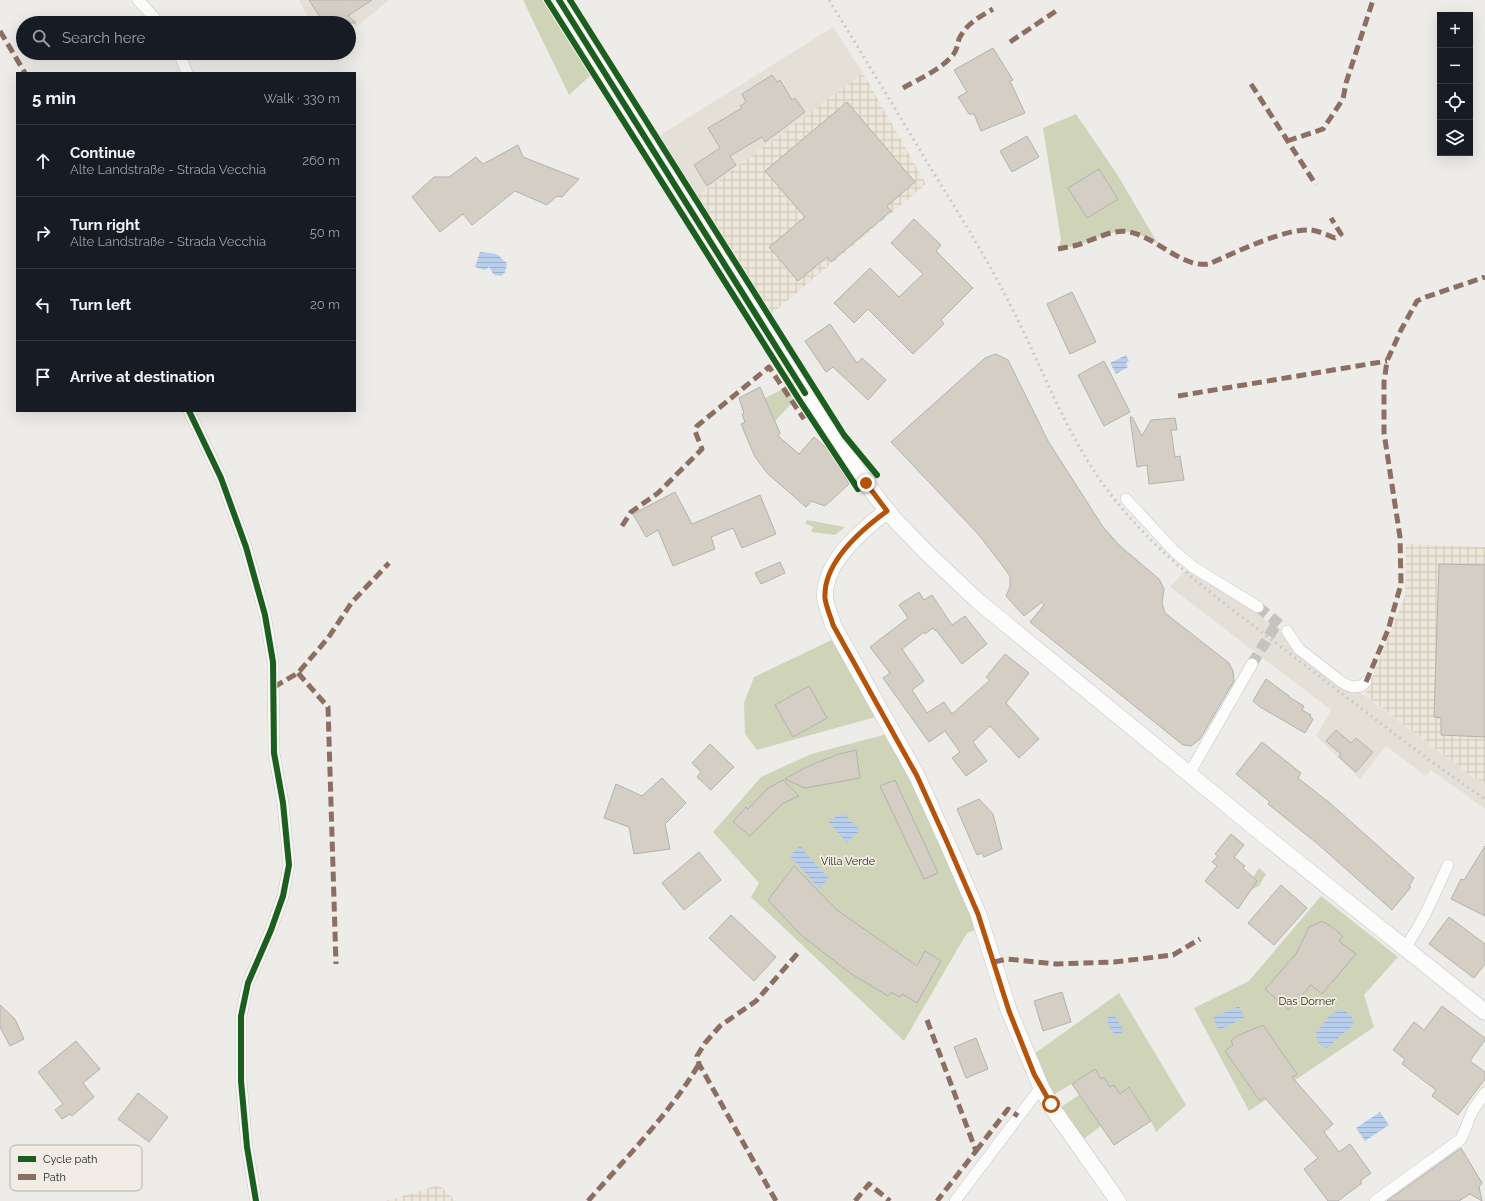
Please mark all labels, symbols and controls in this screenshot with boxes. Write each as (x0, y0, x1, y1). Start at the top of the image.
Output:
map controls (1437, 12, 1473, 156)
button: + (1437, 12, 1473, 48)
search box (16, 16, 356, 60)
icon: search (30, 27, 52, 49)
text: Search here (62, 29, 145, 47)
button: − (1437, 48, 1473, 84)
button: locate (1437, 84, 1473, 120)
text: 5 min (32, 88, 76, 108)
text: Walk · 330 m (263, 91, 340, 106)
button: layers (1437, 120, 1473, 156)
text: Continue (70, 144, 135, 162)
icon: ahead (32, 150, 54, 172)
text: 260 m (302, 153, 340, 168)
text: Alte Landstraße - Strada Vecchia (70, 162, 266, 177)
text: Turn right (70, 216, 140, 234)
icon: right (32, 222, 54, 244)
text: 50 m (310, 225, 340, 240)
text: Alte Landstraße - Strada Vecchia (70, 234, 266, 249)
icon: left (32, 294, 54, 316)
text: Turn left (70, 296, 131, 314)
text: 20 m (310, 297, 340, 312)
icon: arrive (32, 366, 54, 388)
text: Arrive at destination (70, 368, 215, 386)
route end (857, 474, 875, 492)
park label: Villa Verde (821, 855, 876, 868)
park label: Das Dorner (1279, 995, 1336, 1008)
route start (1042, 1095, 1060, 1113)
legend (10, 1145, 142, 1191)
text: Cycle path (43, 1153, 97, 1166)
text: Path (43, 1171, 66, 1184)

